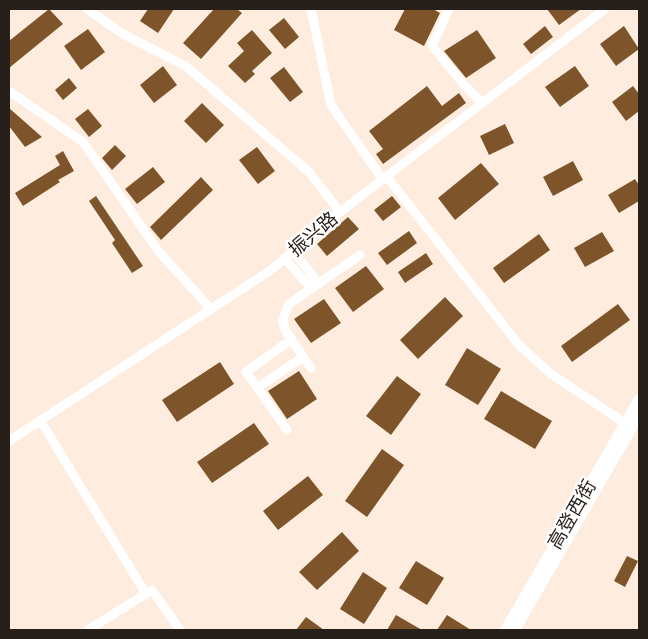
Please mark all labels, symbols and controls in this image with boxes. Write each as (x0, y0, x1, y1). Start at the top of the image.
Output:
street label: 振兴路 (285, 208, 343, 262)
street label: 高登西街 (544, 476, 602, 554)

